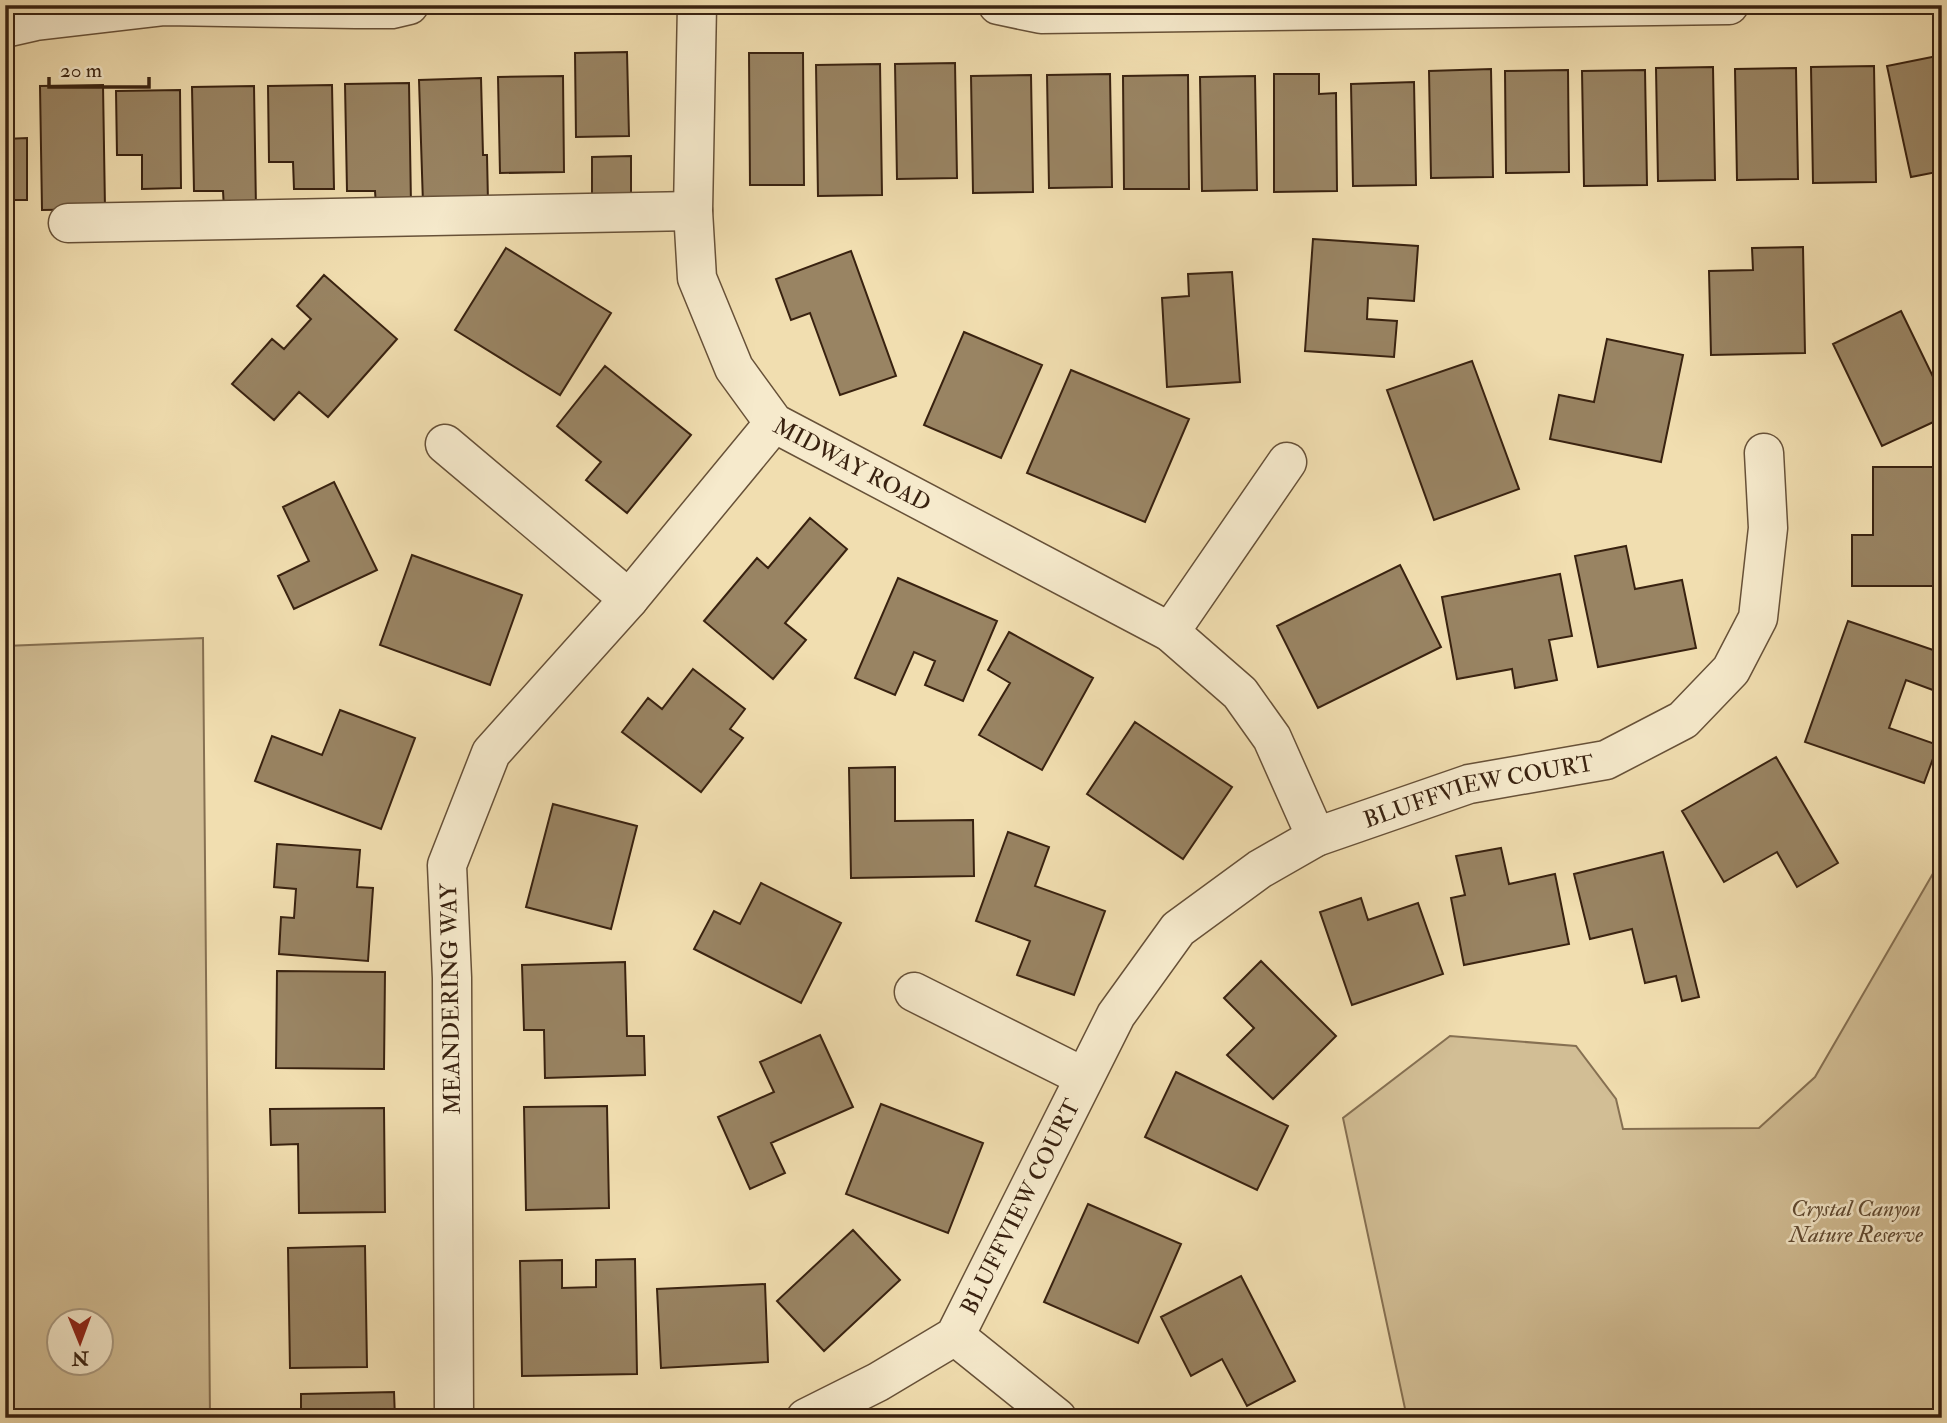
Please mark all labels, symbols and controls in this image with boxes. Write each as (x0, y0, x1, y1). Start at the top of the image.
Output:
scale bar (49, 46, 149, 90)
text: 20 m (60, 57, 102, 84)
street label: MIDWAY ROAD (768, 411, 936, 518)
street label: BLUFFVIEW COURT (1359, 748, 1596, 835)
street label: MEANDERING WAY (434, 882, 467, 1115)
street label: BLUFFVIEW COURT (954, 1094, 1087, 1319)
park label: Crystal Canyon Nature Reserve (1788, 1194, 1923, 1249)
north arrow (46, 1308, 116, 1378)
text: N (71, 1346, 90, 1370)

